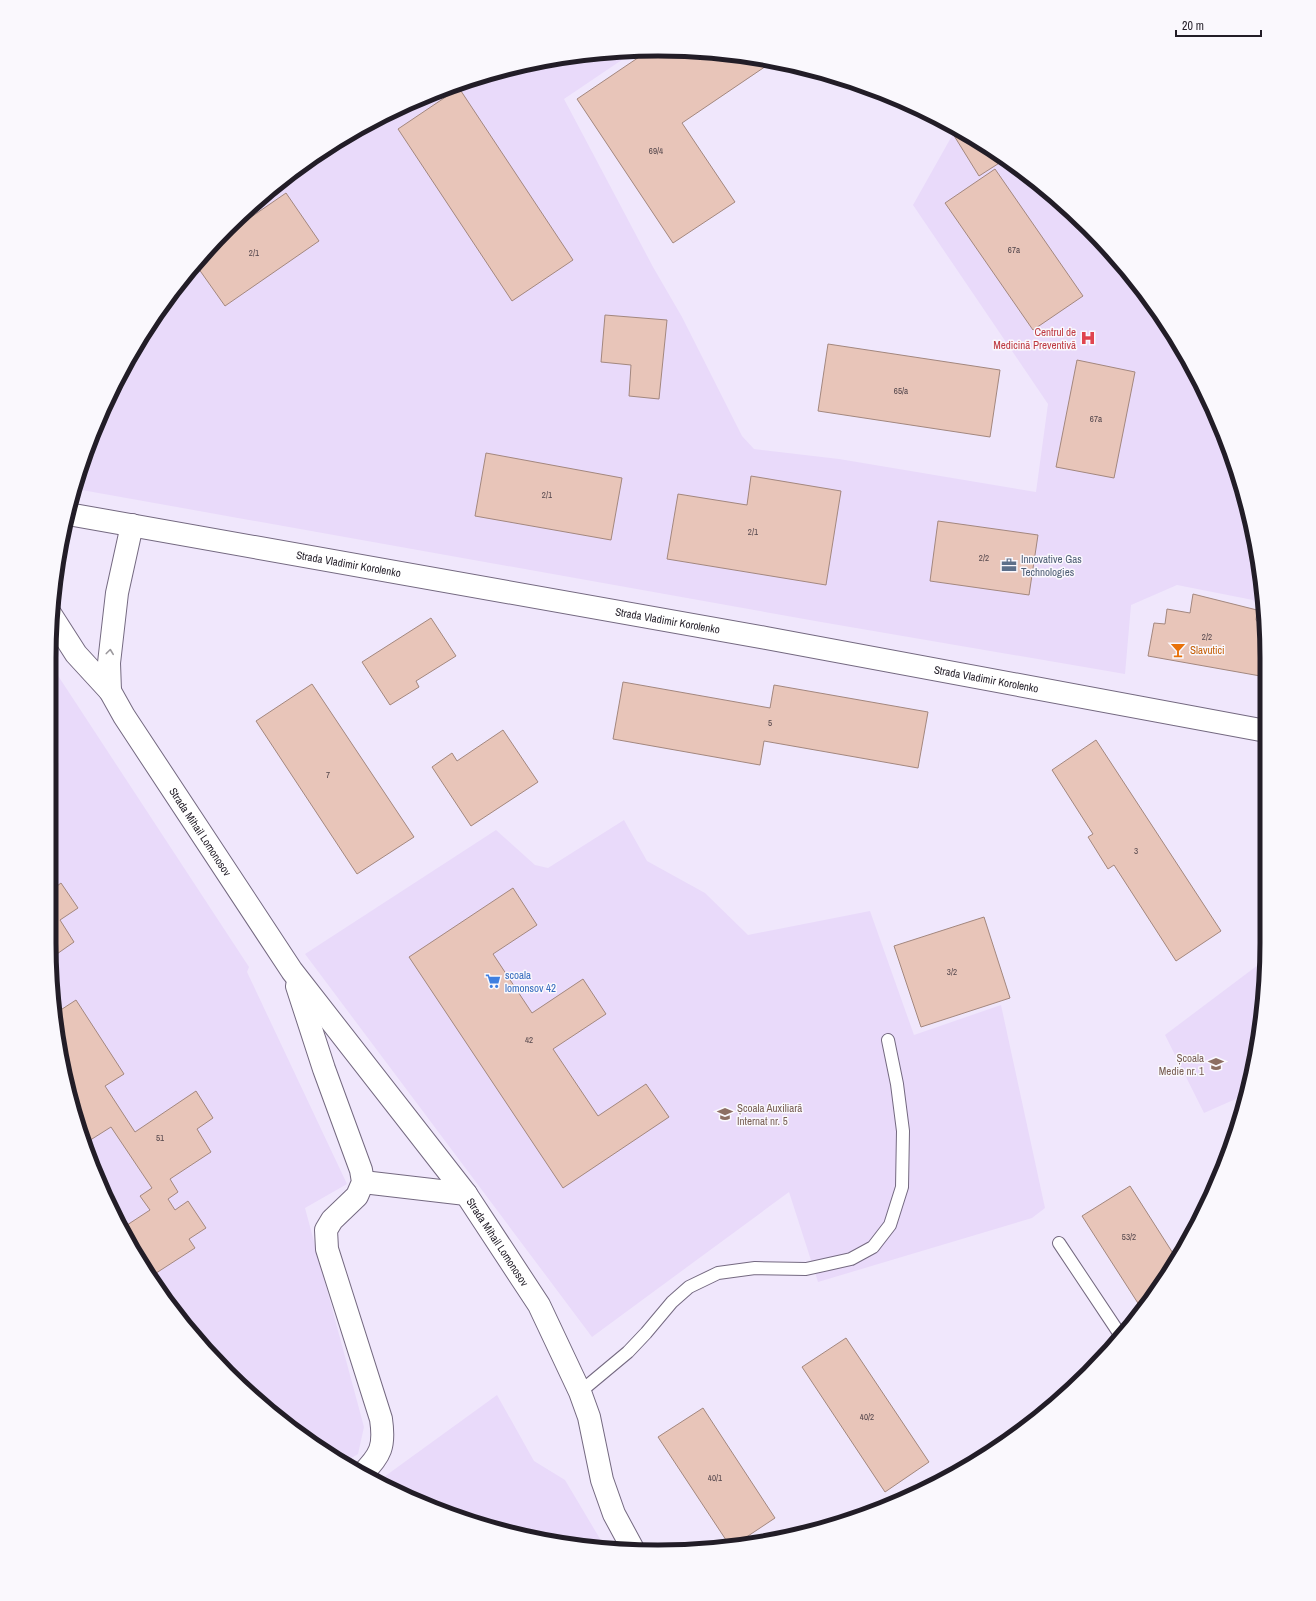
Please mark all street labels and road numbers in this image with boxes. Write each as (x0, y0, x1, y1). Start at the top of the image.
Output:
street label: Strada Vladimir Korolenko (295, 548, 402, 580)
street label: Strada Vladimir Korolenko (614, 604, 721, 637)
street label: Strada Vladimir Korolenko (933, 662, 1040, 696)
street label: Strada Mihail Lomonosov (166, 785, 235, 879)
street label: Strada Mihail Lomonosov (463, 1195, 532, 1289)

